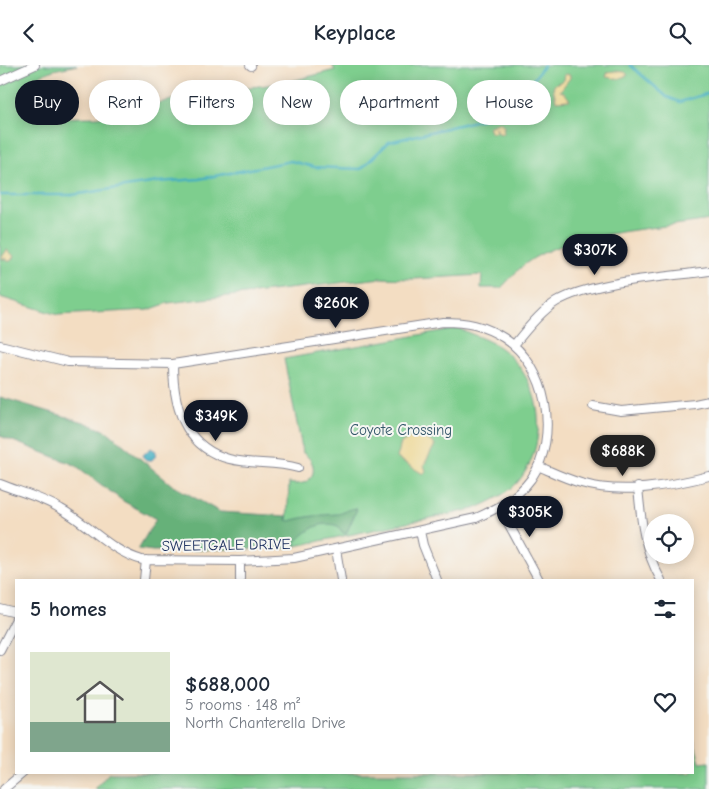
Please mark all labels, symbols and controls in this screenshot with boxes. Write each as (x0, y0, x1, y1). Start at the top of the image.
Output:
icon: back (15, 19, 43, 47)
icon: search (666, 19, 694, 47)
text: Keyplace (313, 20, 396, 46)
chip: Buy (15, 80, 79, 125)
chip: Rent (89, 80, 160, 125)
chip: Filters (170, 80, 253, 125)
chip: New (263, 80, 330, 125)
chip: Apartment (340, 80, 457, 125)
chip: House (467, 80, 551, 125)
pin: $307K (560, 233, 630, 276)
text: $307K (574, 241, 616, 259)
pin: $260K (301, 287, 371, 329)
text: $260K (314, 294, 358, 312)
pin: $349K (181, 399, 251, 442)
text: $349K (195, 407, 237, 425)
park label: Coyote Crossing (350, 421, 452, 439)
pin: $688K (588, 435, 658, 477)
text: $688K (601, 442, 645, 460)
pin: $305K (495, 495, 565, 538)
text: $305K (508, 503, 552, 521)
map controls (644, 514, 694, 564)
button: locate (644, 514, 694, 564)
street label: SWEETGALE DRIVE (161, 535, 291, 555)
icon: filters (651, 595, 679, 623)
text: 5 homes (30, 597, 107, 621)
icon: home (70, 672, 130, 732)
text: $688,000 (185, 672, 270, 696)
icon: heart (651, 688, 679, 716)
text: 5 rooms · 148 m² (185, 696, 300, 714)
text: North Chanterella Drive (185, 714, 346, 732)

